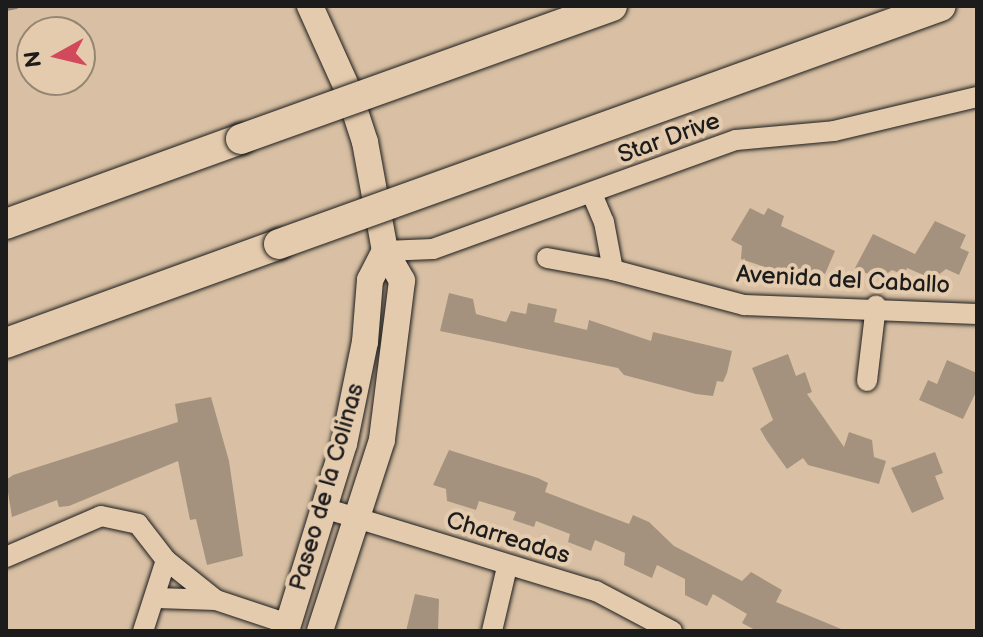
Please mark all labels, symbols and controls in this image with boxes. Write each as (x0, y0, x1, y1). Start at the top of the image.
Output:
north arrow (16, 16, 96, 96)
text: N (19, 49, 48, 69)
street label: Star Drive (614, 106, 724, 170)
street label: Avenida del Caballo (735, 260, 951, 300)
street label: Paseo de la Colinas (284, 380, 370, 594)
street label: Charreadas (443, 506, 573, 570)

